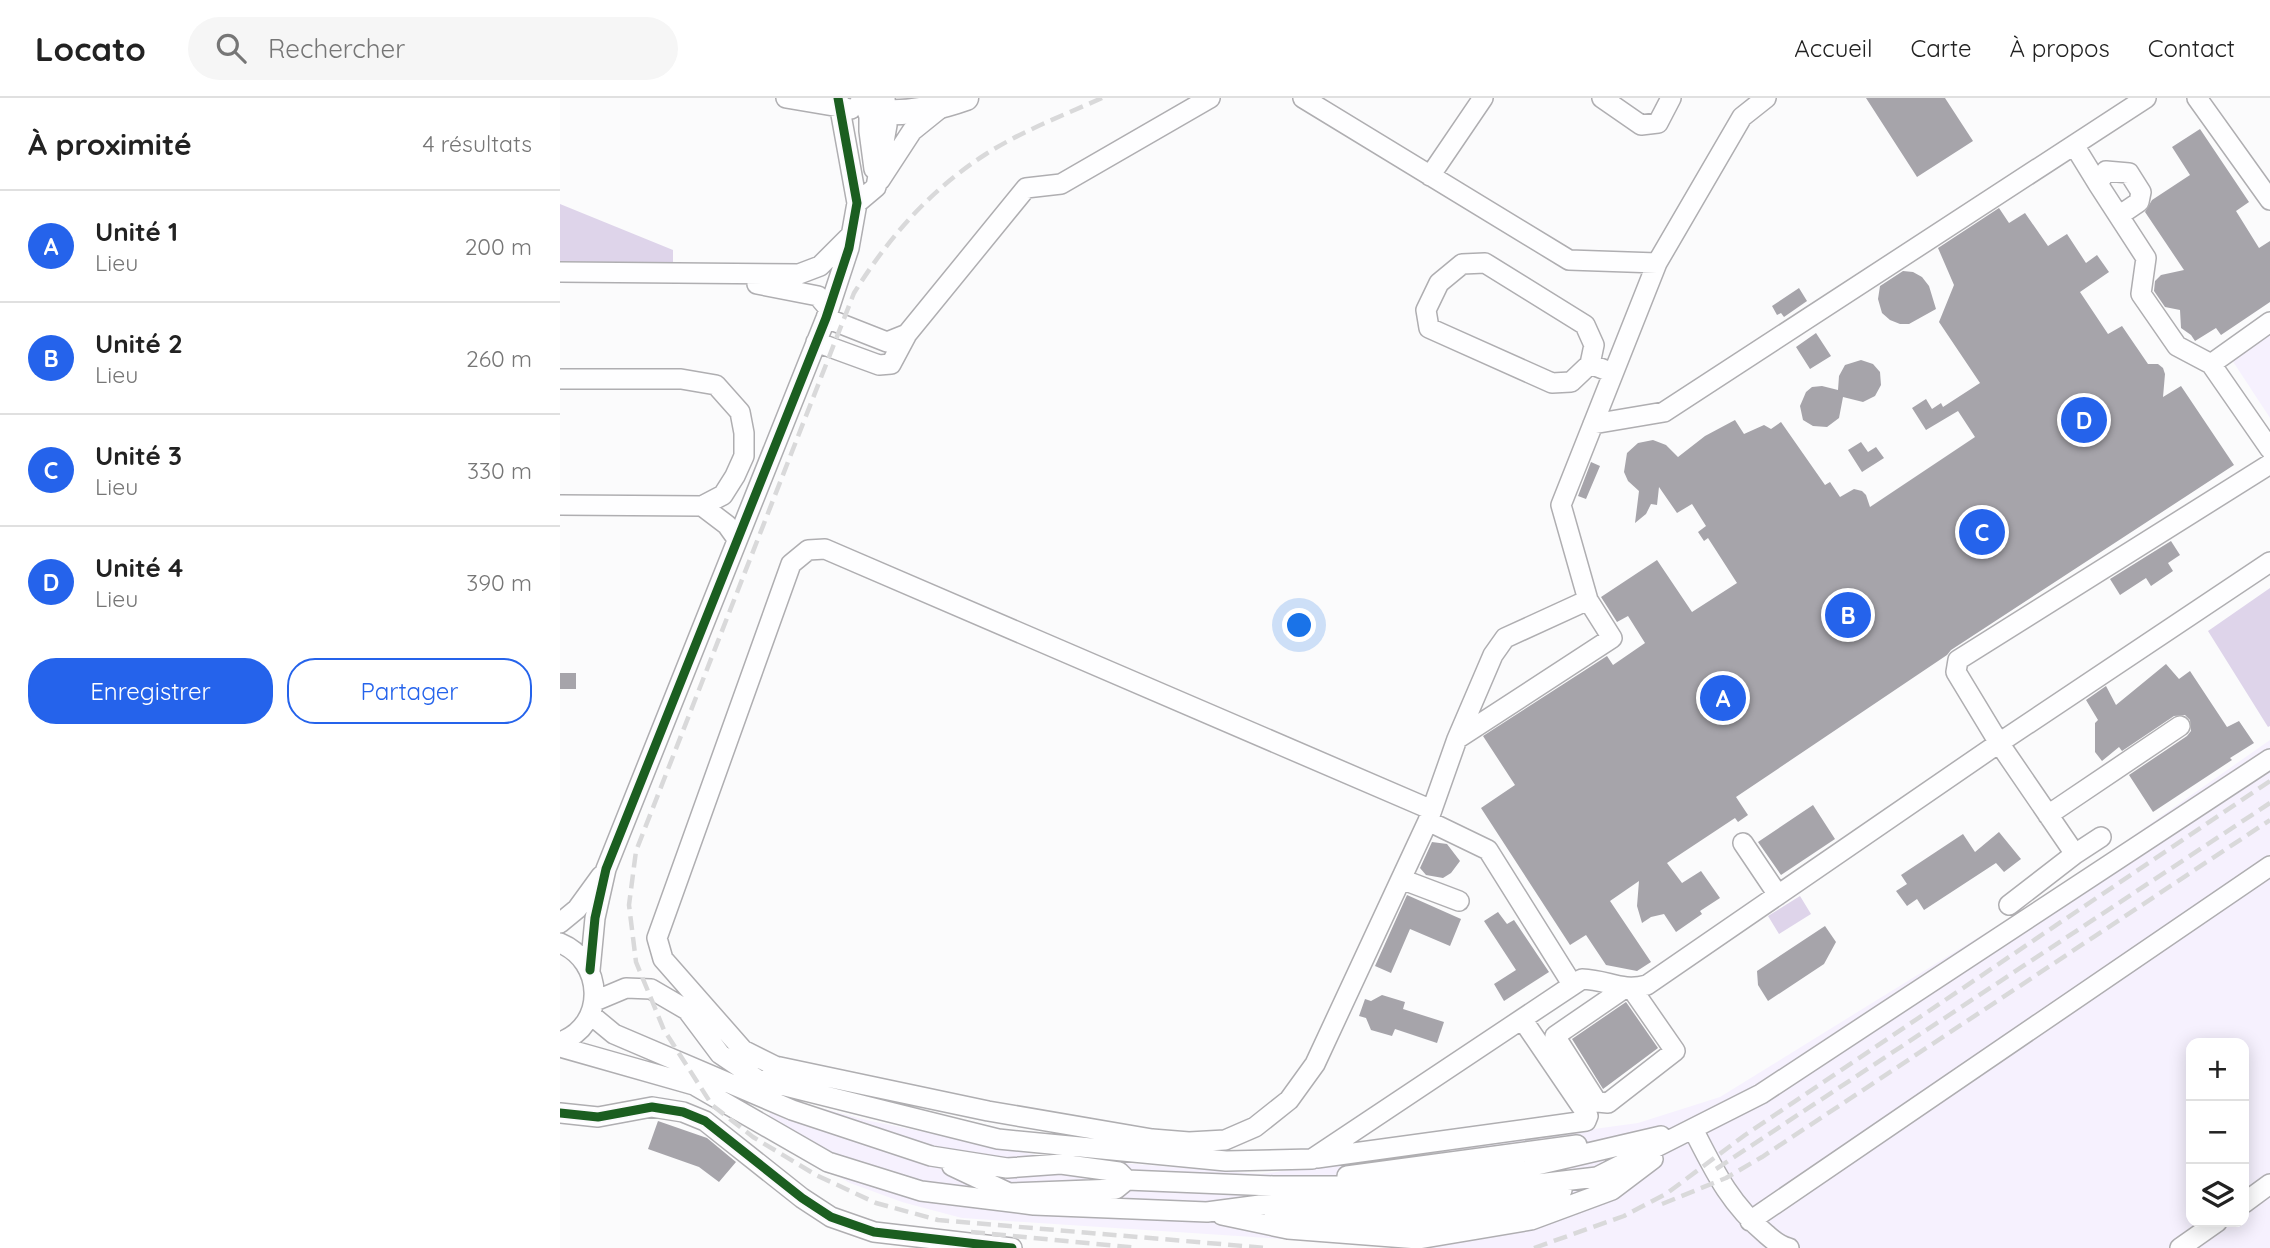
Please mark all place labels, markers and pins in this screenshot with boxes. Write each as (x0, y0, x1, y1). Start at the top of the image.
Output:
pin: D (2061, 394, 2107, 446)
pin: C (1959, 506, 2005, 558)
pin: B (1825, 589, 1871, 641)
pin: A (1700, 672, 1746, 724)

